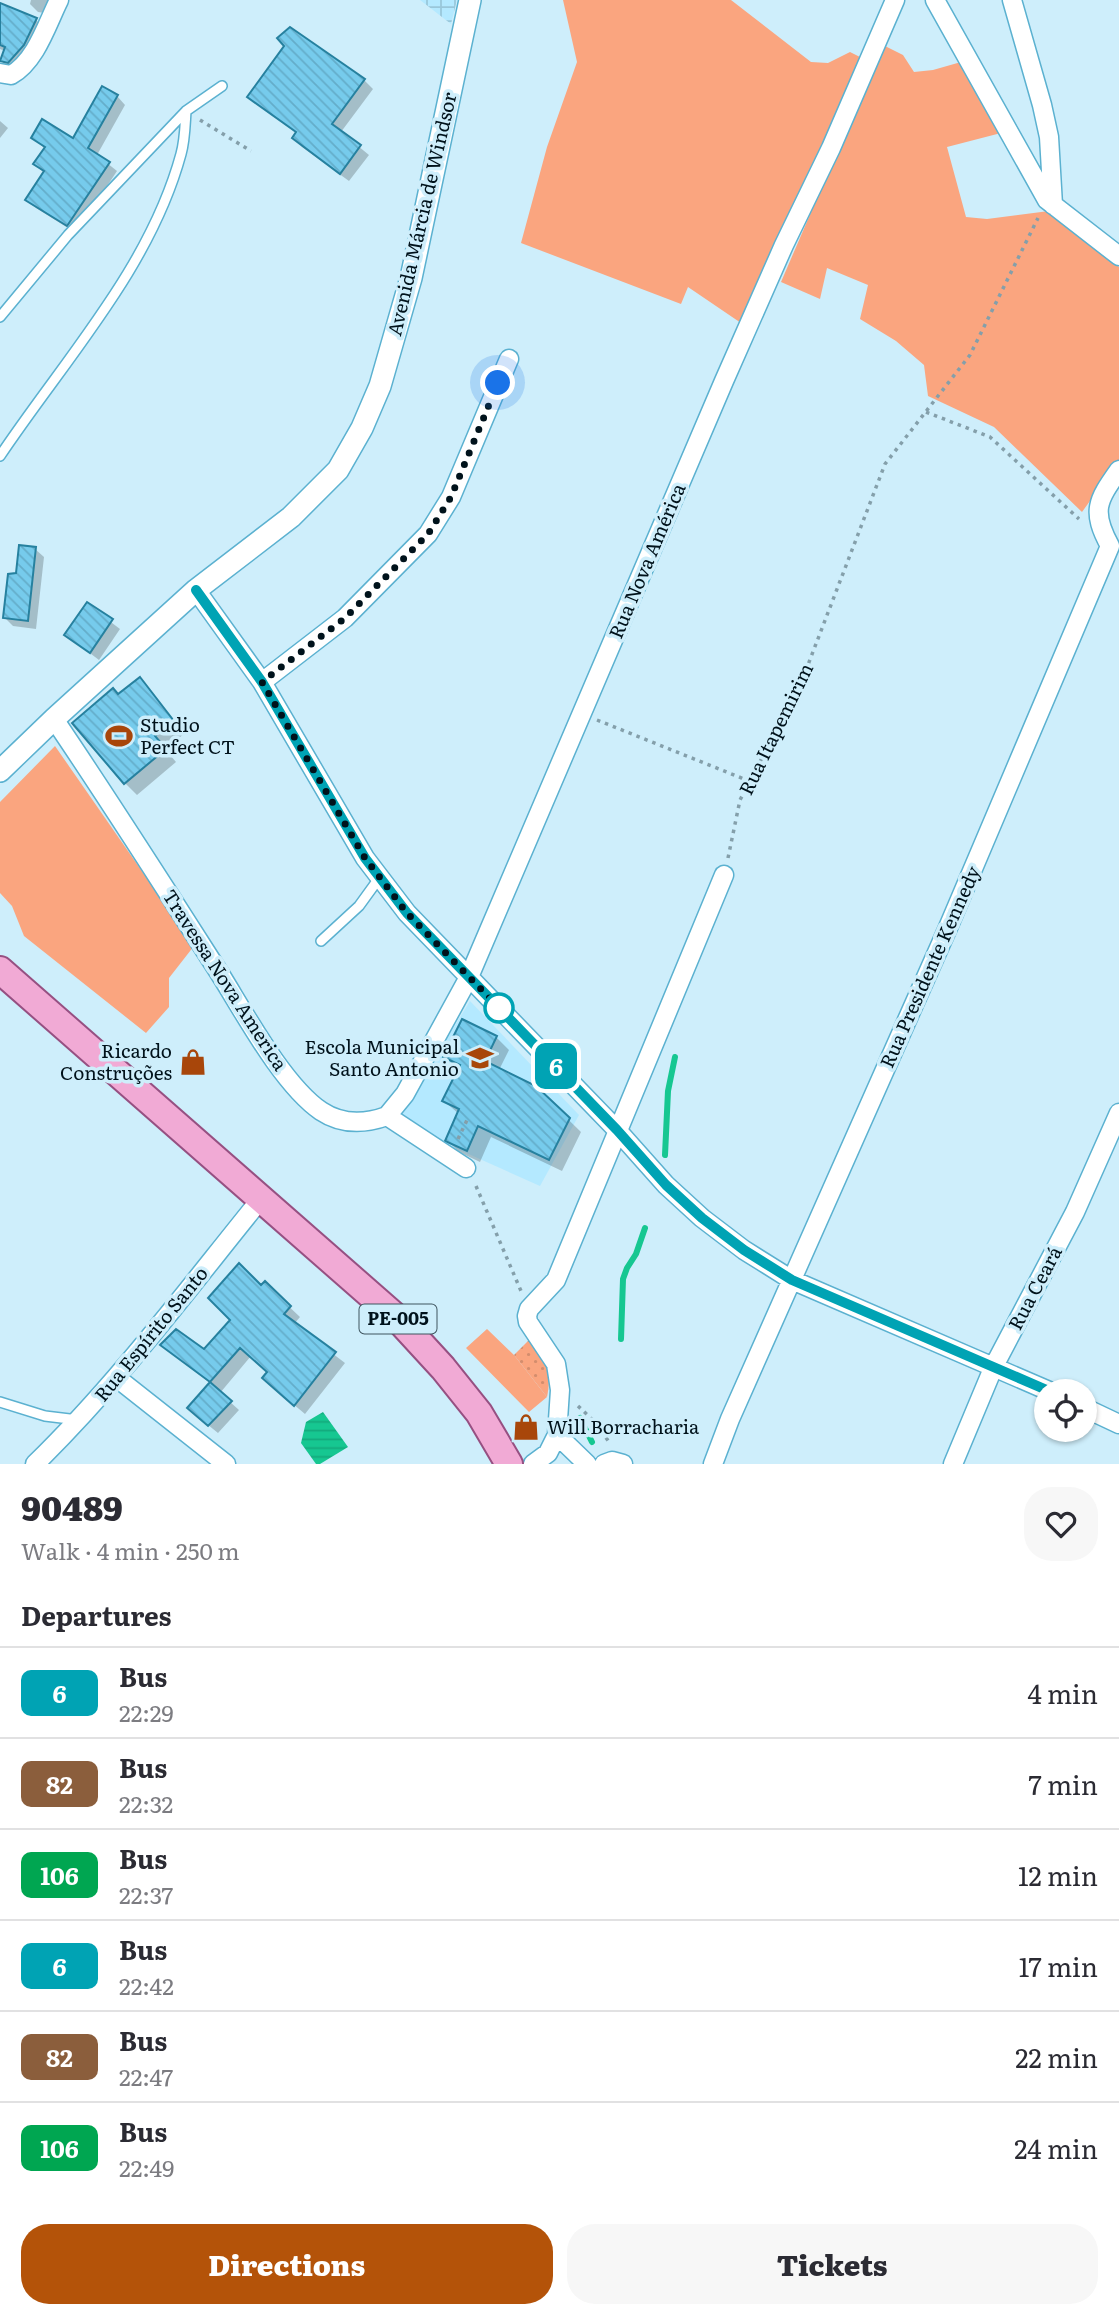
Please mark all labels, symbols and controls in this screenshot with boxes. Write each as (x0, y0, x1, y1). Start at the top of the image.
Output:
street label: Avenida Márcia de Windsor (379, 89, 463, 338)
your location (480, 365, 515, 400)
street label: Rua Nova América (601, 478, 692, 643)
street label: Rua Itapemirim (731, 658, 819, 799)
place label: Studio Perfect CT (140, 710, 235, 760)
sports icon: Studio Perfect CT (104, 721, 134, 751)
street label: Rua Presidente Kennedy (872, 861, 986, 1072)
street label: Travessa Nova America (157, 883, 295, 1076)
unlabelled marker (484, 993, 514, 1023)
place label: Escola Municipal Santo Antonio (304, 1032, 459, 1082)
place label: Ricardo Construções (60, 1036, 172, 1086)
school or university icon: Escola Municipal Santo Antonio (465, 1043, 495, 1073)
line badge: 6 (533, 1043, 579, 1089)
shop icon: Ricardo Construções (178, 1047, 208, 1077)
text: 6 (549, 1048, 563, 1083)
street label: Rua Ceará (1000, 1240, 1068, 1334)
street label: Rua Espírito Santo (87, 1260, 214, 1407)
road number: PE-005 (360, 1304, 436, 1334)
map controls (1034, 1379, 1097, 1442)
button: locate (1034, 1379, 1097, 1442)
shop icon: Will Borracharia (511, 1412, 541, 1442)
place label: Will Borracharia (547, 1412, 700, 1440)
text: 90489 (21, 1482, 123, 1531)
button: heart (1024, 1487, 1098, 1561)
text: Walk · 4 min · 250 m (21, 1533, 240, 1567)
text: Departures (21, 1595, 172, 1634)
text: Bus (119, 1656, 167, 1695)
text: 4 min (1027, 1673, 1098, 1712)
text: 6 (52, 1675, 67, 1710)
text: 22:29 (119, 1695, 173, 1729)
text: Bus (119, 1747, 167, 1786)
text: 7 min (1029, 1764, 1098, 1803)
text: 82 (46, 1766, 73, 1801)
text: 22:32 (119, 1786, 173, 1820)
text: Bus (119, 1838, 167, 1877)
text: 12 min (1018, 1855, 1098, 1894)
text: 106 (40, 1857, 79, 1892)
text: 22:37 (119, 1877, 173, 1911)
text: Bus (119, 1929, 167, 1968)
text: 17 min (1019, 1946, 1098, 1985)
text: 6 (52, 1948, 67, 1983)
text: 22:42 (119, 1968, 174, 2002)
text: Bus (119, 2020, 167, 2059)
text: 22 min (1015, 2037, 1098, 2076)
text: 82 (46, 2039, 73, 2074)
text: 22:47 (119, 2059, 173, 2093)
text: Bus (119, 2111, 167, 2150)
text: 24 min (1014, 2128, 1098, 2167)
text: 106 (40, 2130, 79, 2165)
text: 22:49 (119, 2150, 174, 2184)
button: Directions (21, 2224, 553, 2304)
button: Tickets (567, 2224, 1098, 2304)

